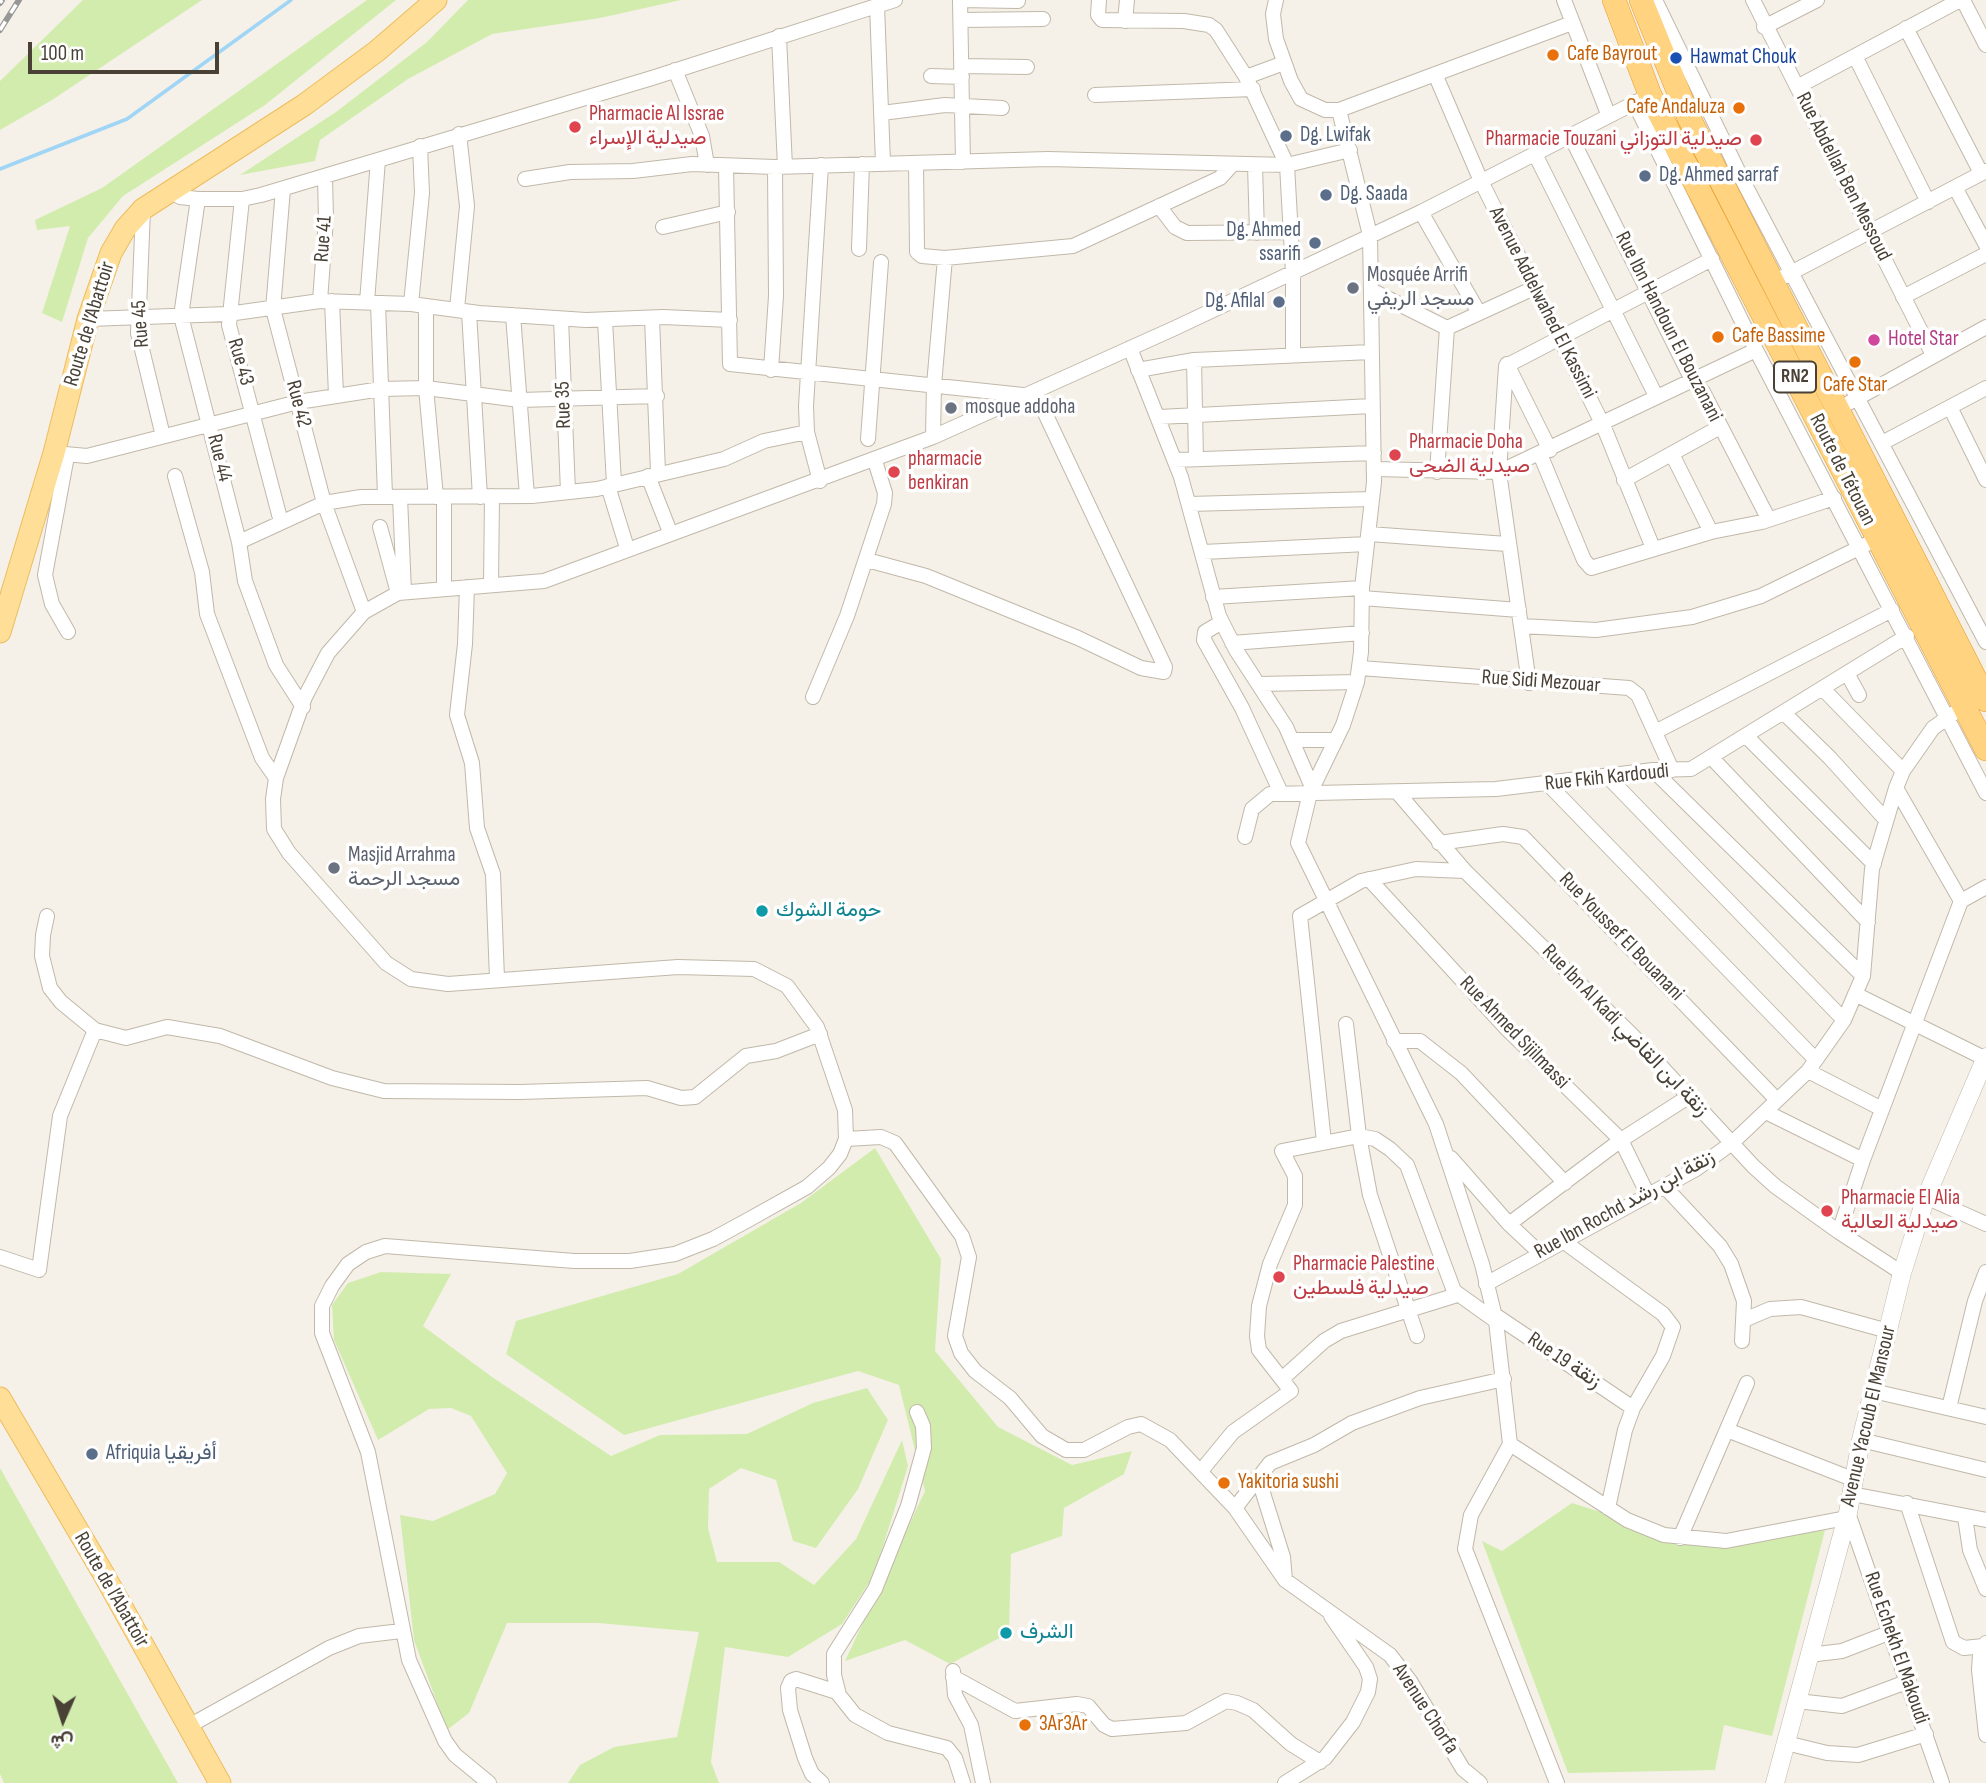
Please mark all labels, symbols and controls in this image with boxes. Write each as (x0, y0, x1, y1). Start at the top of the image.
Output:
scale bar (32, 28, 222, 72)
text: 100 m (41, 41, 84, 66)
place label: Cafe Bayrout (1567, 42, 1657, 68)
place label: Hawmat Chouk (1690, 45, 1796, 71)
marker: Cafe Bayrout (1545, 47, 1561, 63)
marker: Hawmat Chouk (1668, 50, 1684, 66)
street label: Rue Abdellah Ben Messoud (1790, 89, 1896, 265)
place label: Cafe Andaluza (1626, 95, 1725, 121)
marker: Cafe Andaluza (1731, 100, 1747, 116)
place label: Pharmacie Al Issrae صيدلية الإسراء (589, 102, 724, 152)
marker: Pharmacie Al Issrae صيدلية الإسراء (567, 119, 583, 135)
place label: Dg. Lwifak (1300, 123, 1371, 149)
place label: Pharmacie Touzani صيدلية التوزاني (1486, 127, 1742, 153)
marker: Dg. Lwifak (1278, 128, 1294, 144)
marker: Pharmacie Touzani صيدلية التوزاني (1748, 132, 1764, 148)
place label: Dg. Ahmed sarraf (1659, 163, 1778, 189)
marker: Dg. Ahmed sarraf (1637, 168, 1653, 184)
place label: Dg. Saada (1340, 182, 1408, 208)
marker: Dg. Saada (1318, 187, 1334, 203)
street label: Avenue Addelwahed El Kassimi (1483, 203, 1601, 403)
street label: Rue 41 (310, 215, 338, 263)
place label: Dg. Ahmed ssarifi (1226, 218, 1301, 268)
street label: Rue Ibn Handoun El Bouzanani (1609, 228, 1727, 426)
marker: Dg. Ahmed ssarifi (1307, 235, 1323, 251)
street label: Route de l’Abattoir (59, 259, 121, 389)
place label: Mosquée Arrifi مسجد الريفي (1367, 263, 1474, 313)
marker: Mosquée Arrifi مسجد الريفي (1345, 280, 1361, 296)
place label: Dg. Afilal (1205, 289, 1265, 315)
marker: Dg. Afilal (1271, 294, 1287, 310)
street label: Rue 45 (127, 299, 155, 349)
place label: Cafe Bassime (1732, 324, 1825, 350)
place label: Hotel Star (1888, 327, 1959, 353)
marker: Cafe Bassime (1710, 329, 1726, 345)
marker: Hotel Star (1866, 332, 1882, 348)
street label: Rue 43 (221, 335, 259, 389)
marker: Cafe Star (1847, 354, 1863, 370)
road number: RN2 (1774, 362, 1816, 392)
place label: Cafe Star (1823, 373, 1887, 399)
street label: Rue 42 (280, 378, 316, 430)
street label: Rue 35 (551, 381, 577, 429)
place label: mosque addoha (965, 395, 1075, 421)
marker: mosque addoha (943, 400, 959, 416)
street label: Route de Tétouan (1803, 410, 1881, 530)
place label: Pharmacie Doha صيدلية الضحى (1409, 430, 1530, 480)
street label: Rue 44 (201, 432, 237, 484)
place label: pharmacie benkiran (908, 447, 982, 497)
marker: Pharmacie Doha صيدلية الضحى (1387, 447, 1403, 463)
marker: pharmacie benkiran (886, 464, 902, 480)
street label: Rue Sidi Mezouar (1481, 665, 1601, 699)
street label: Rue Fkih Kardoudi (1544, 759, 1670, 797)
place label: Masjid Arrahma مسجد الرحمة (348, 843, 460, 893)
marker: Masjid Arrahma مسجد الرحمة (326, 860, 342, 876)
street label: Rue Youssef El Bouanani (1553, 867, 1689, 1007)
place label: حومة الشوك (776, 898, 881, 924)
marker: حومة الشوك (754, 903, 770, 919)
street label: Rue Ibn Al Kadi زنقة ابن القاضي (1536, 940, 1714, 1122)
street label: Rue Ahmed Sijilmassi (1454, 971, 1574, 1095)
street label: Rue Ibn Rochd زنقة ابن رشد (1530, 1145, 1720, 1265)
place label: Pharmacie El Alia صيدلية العالية (1841, 1186, 1960, 1236)
marker: Pharmacie El Alia صيدلية العالية (1819, 1203, 1835, 1219)
place label: Pharmacie Palestine صيدلية فلسطين (1293, 1252, 1435, 1302)
marker: Pharmacie Palestine صيدلية فلسطين (1271, 1269, 1287, 1285)
street label: Avenue Yacoub El Mansour (1836, 1323, 1902, 1509)
street label: Rue 19 زنقة (1522, 1327, 1606, 1395)
place label: Afriquia أفريقيا (106, 1441, 217, 1467)
marker: Afriquia أفريقيا (84, 1446, 100, 1462)
place label: Yakitoria sushi (1238, 1470, 1339, 1496)
marker: Yakitoria sushi (1216, 1475, 1232, 1491)
street label: Route de l’Abattoir (68, 1528, 154, 1652)
street label: Rue Echekh El Makoudi (1858, 1569, 1934, 1727)
place label: الشرف (1020, 1620, 1074, 1646)
marker: الشرف (998, 1625, 1014, 1641)
street label: Avenue Chorfa (1386, 1659, 1464, 1759)
north arrow (28, 1685, 98, 1755)
place label: 3Ar3Ar (1039, 1712, 1087, 1738)
marker: 3Ar3Ar (1017, 1717, 1033, 1733)
text: ش (50, 1729, 74, 1754)

